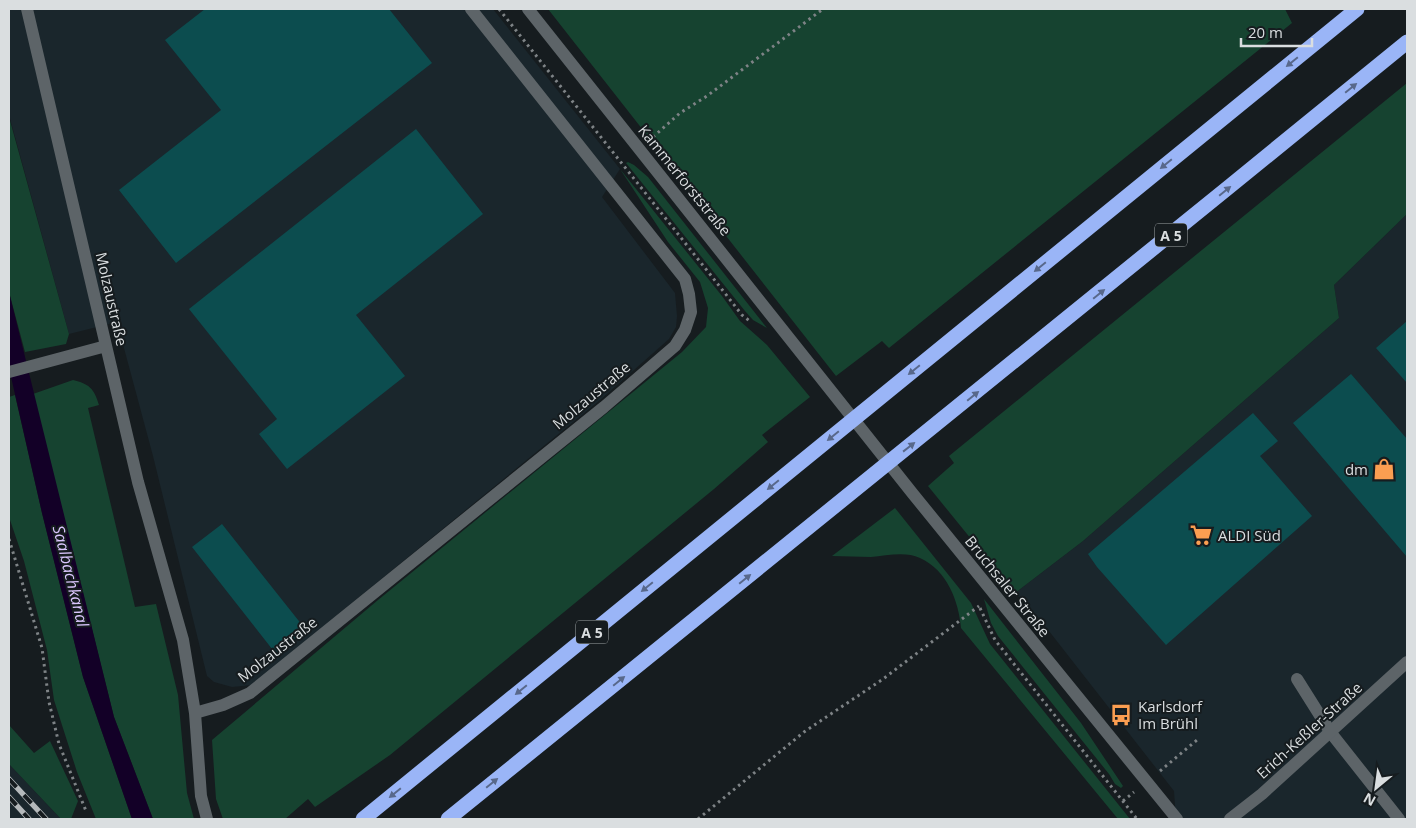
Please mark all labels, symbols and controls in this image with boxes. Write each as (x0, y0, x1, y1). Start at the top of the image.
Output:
scale bar (1241, 15, 1312, 47)
text: 20 m (1248, 22, 1283, 42)
one-way arrow (1286, 56, 1299, 67)
one-way arrow (1344, 83, 1357, 94)
street label: Kammerforststraße (634, 120, 736, 240)
one-way arrow (1160, 159, 1173, 170)
one-way arrow (1218, 185, 1231, 196)
road number: A 5 (1155, 224, 1187, 246)
street label: Molzaustraße (92, 250, 132, 348)
one-way arrow (1034, 262, 1047, 273)
one-way arrow (1092, 288, 1105, 299)
street label: Molzaustraße (548, 357, 634, 433)
one-way arrow (908, 365, 921, 376)
one-way arrow (966, 391, 979, 402)
one-way arrow (827, 430, 840, 441)
one-way arrow (902, 442, 915, 453)
shop icon: dm (1371, 456, 1397, 482)
place label: dm (1345, 459, 1368, 479)
one-way arrow (766, 479, 779, 490)
supermarket icon: ALDI Süd (1188, 522, 1214, 548)
water label: Saalbachkanal (48, 523, 95, 630)
place label: ALDI Süd (1218, 525, 1281, 545)
street label: Bruchsaler Straße (961, 531, 1055, 641)
one-way arrow (738, 573, 751, 584)
one-way arrow (640, 582, 653, 593)
street label: Molzaustraße (233, 612, 321, 686)
road number: A 5 (576, 620, 608, 644)
one-way arrow (612, 675, 625, 686)
street label: Erich-Keßler-Straße (1252, 677, 1366, 783)
one-way arrow (515, 685, 528, 696)
place label: Karlsdorf Im Brühl (1138, 696, 1203, 733)
bus stop icon: Karlsdorf Im Brühl (1108, 702, 1134, 728)
north arrow (1351, 763, 1401, 813)
one-way arrow (486, 778, 499, 789)
one-way arrow (389, 788, 402, 799)
text: N (1360, 789, 1379, 811)

